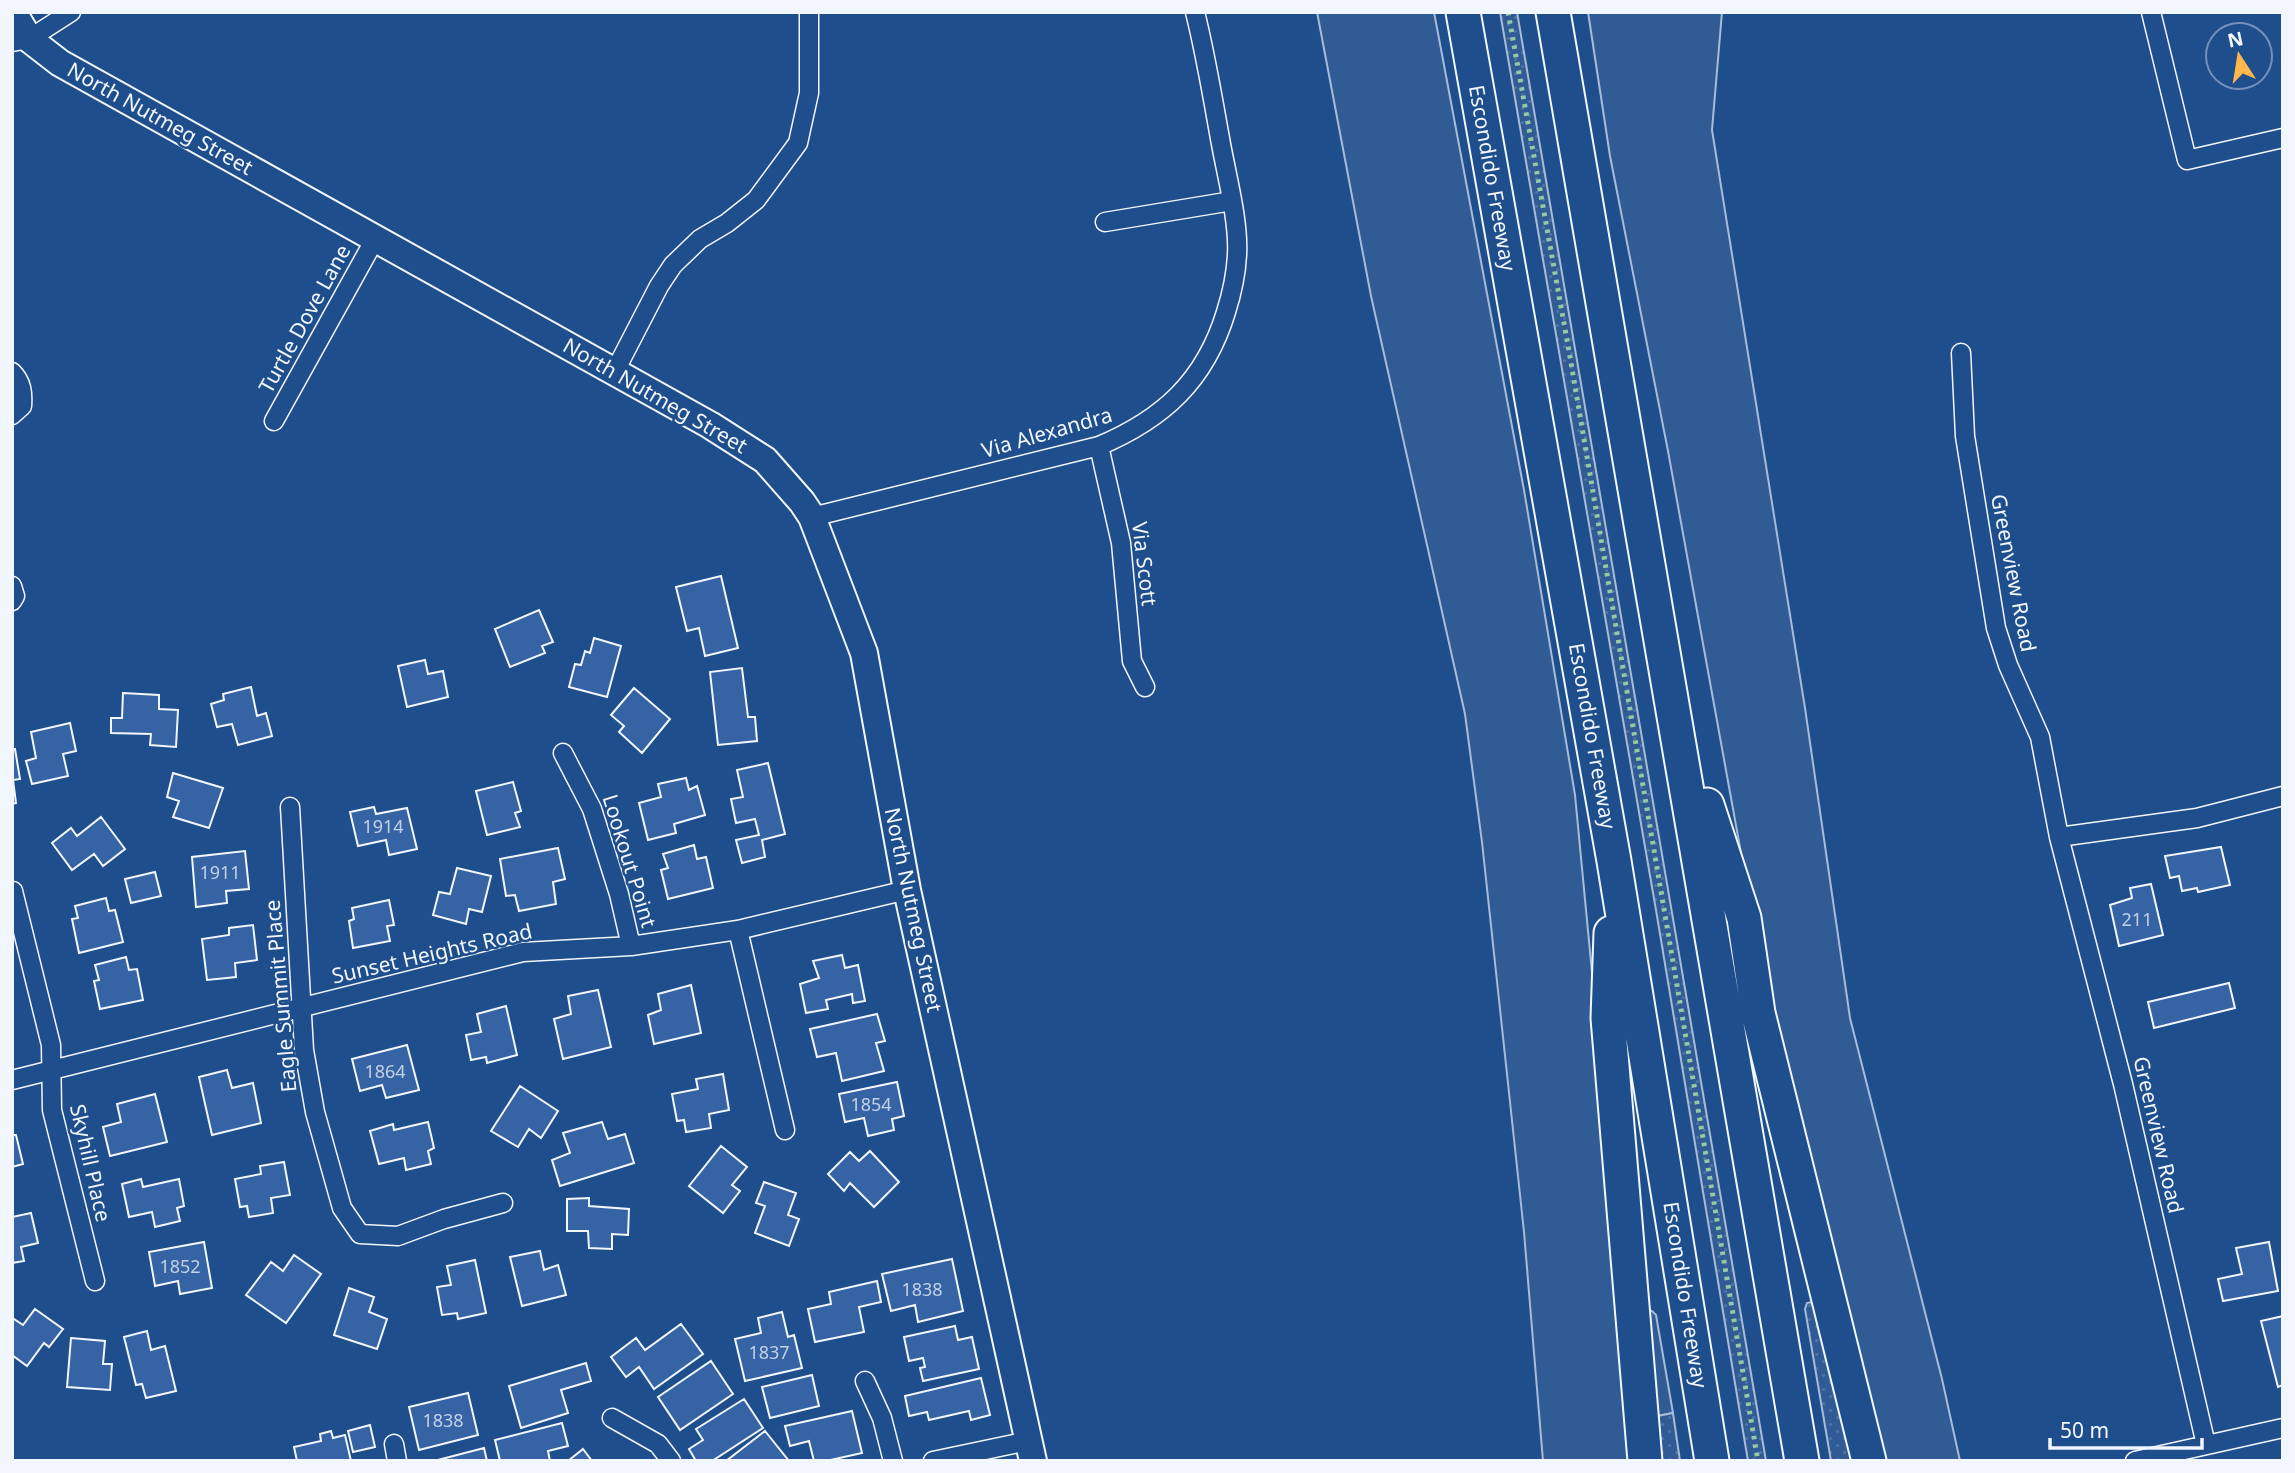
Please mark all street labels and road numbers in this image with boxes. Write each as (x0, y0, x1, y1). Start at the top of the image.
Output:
street label: North Nutmeg Street (63, 55, 259, 181)
street label: Escondido Freeway (1463, 83, 1523, 273)
street label: Turtle Dove Lane (252, 239, 357, 398)
street label: North Nutmeg Street (558, 331, 753, 460)
street label: Via Alexandra (978, 400, 1115, 464)
street label: Greenview Road (1985, 492, 2043, 654)
street label: Via Scott (1126, 520, 1164, 608)
street label: Escondido Freeway (1563, 641, 1623, 831)
street label: Lookout Point (596, 791, 664, 931)
street label: North Nutmeg Street (879, 805, 949, 1015)
street label: Eagle Summit Place (258, 899, 302, 1094)
street label: Sunset Heights Road (329, 916, 535, 990)
street label: Greenview Road (2127, 1054, 2191, 1216)
street label: Skyhill Place (64, 1101, 118, 1224)
street label: Escondido Freeway (1657, 1200, 1715, 1390)

